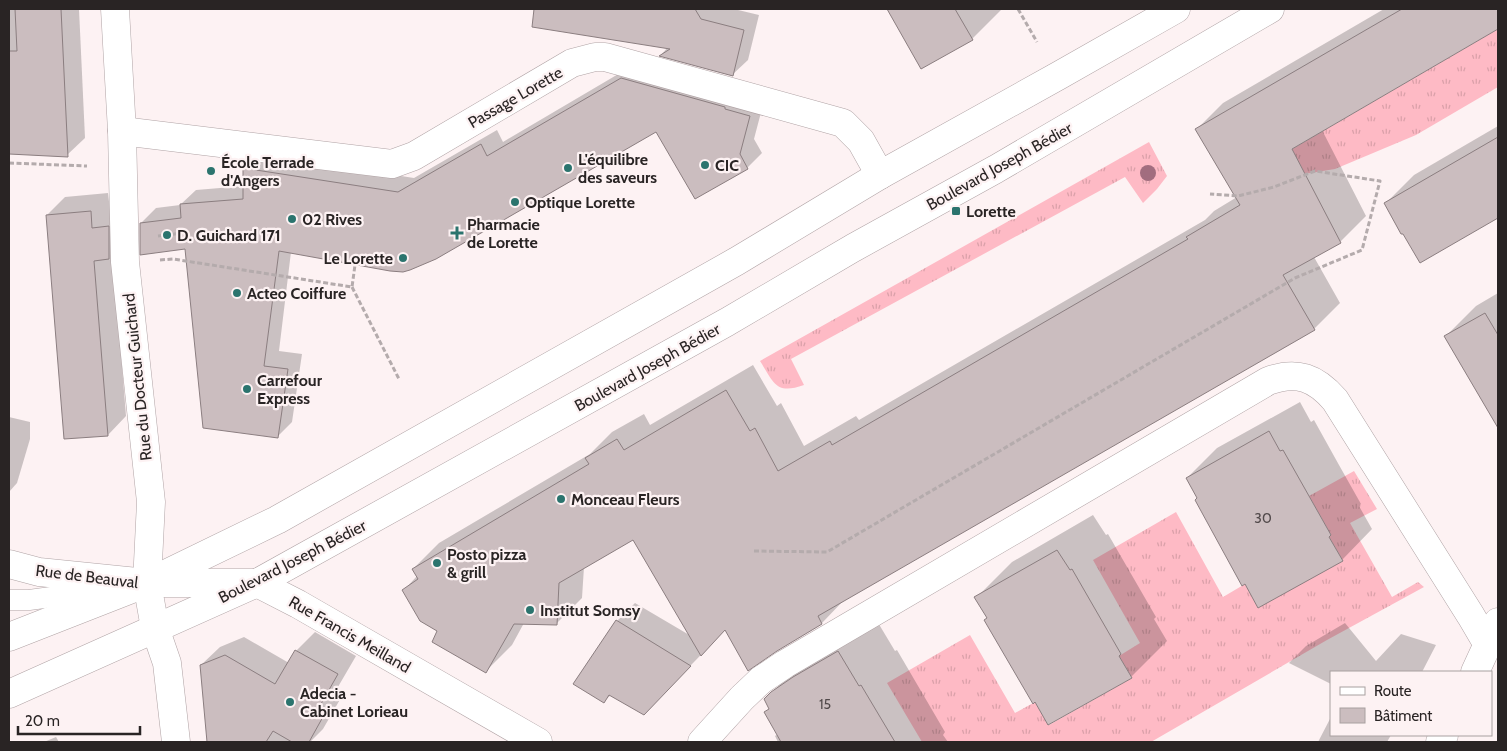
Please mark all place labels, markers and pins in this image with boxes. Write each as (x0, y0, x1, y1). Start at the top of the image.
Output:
place label: L'équilibre des saveurs (578, 150, 657, 187)
place label: École Terrade d'Angers (221, 153, 314, 190)
place label: CIC (715, 156, 739, 175)
marker: CIC (699, 159, 711, 171)
marker: L'équilibre des saveurs (562, 162, 574, 174)
marker: École Terrade d'Angers (205, 165, 217, 177)
place label: Optique Lorette (525, 193, 635, 212)
marker: Optique Lorette (509, 196, 521, 208)
place label: Lorette (966, 202, 1016, 221)
marker: Lorette (950, 205, 962, 217)
place label: 02 Rives (302, 210, 362, 229)
marker: 02 Rives (286, 213, 298, 225)
place label: Pharmacie de Lorette (467, 215, 540, 252)
place label: D. Guichard 171 (177, 226, 281, 245)
marker: Pharmacie de Lorette (451, 227, 463, 239)
marker: D. Guichard 171 (161, 229, 173, 241)
place label: Le Lorette (324, 249, 393, 268)
marker: Le Lorette (397, 252, 409, 264)
place label: Acteo Coiffure (247, 284, 346, 303)
marker: Acteo Coiffure (231, 287, 243, 299)
place label: Carrefour Express (257, 371, 323, 408)
marker: Carrefour Express (241, 383, 253, 395)
place label: Monceau Fleurs (571, 490, 680, 509)
marker: Monceau Fleurs (555, 493, 567, 505)
place label: Posto pizza & grill (447, 545, 527, 582)
marker: Posto pizza & grill (431, 557, 443, 569)
place label: Institut Somsy (540, 601, 641, 620)
marker: Institut Somsy (524, 604, 536, 616)
place label: Adecia - Cabinet Lorieau (300, 684, 408, 721)
marker: Adecia - Cabinet Lorieau (284, 696, 296, 708)

